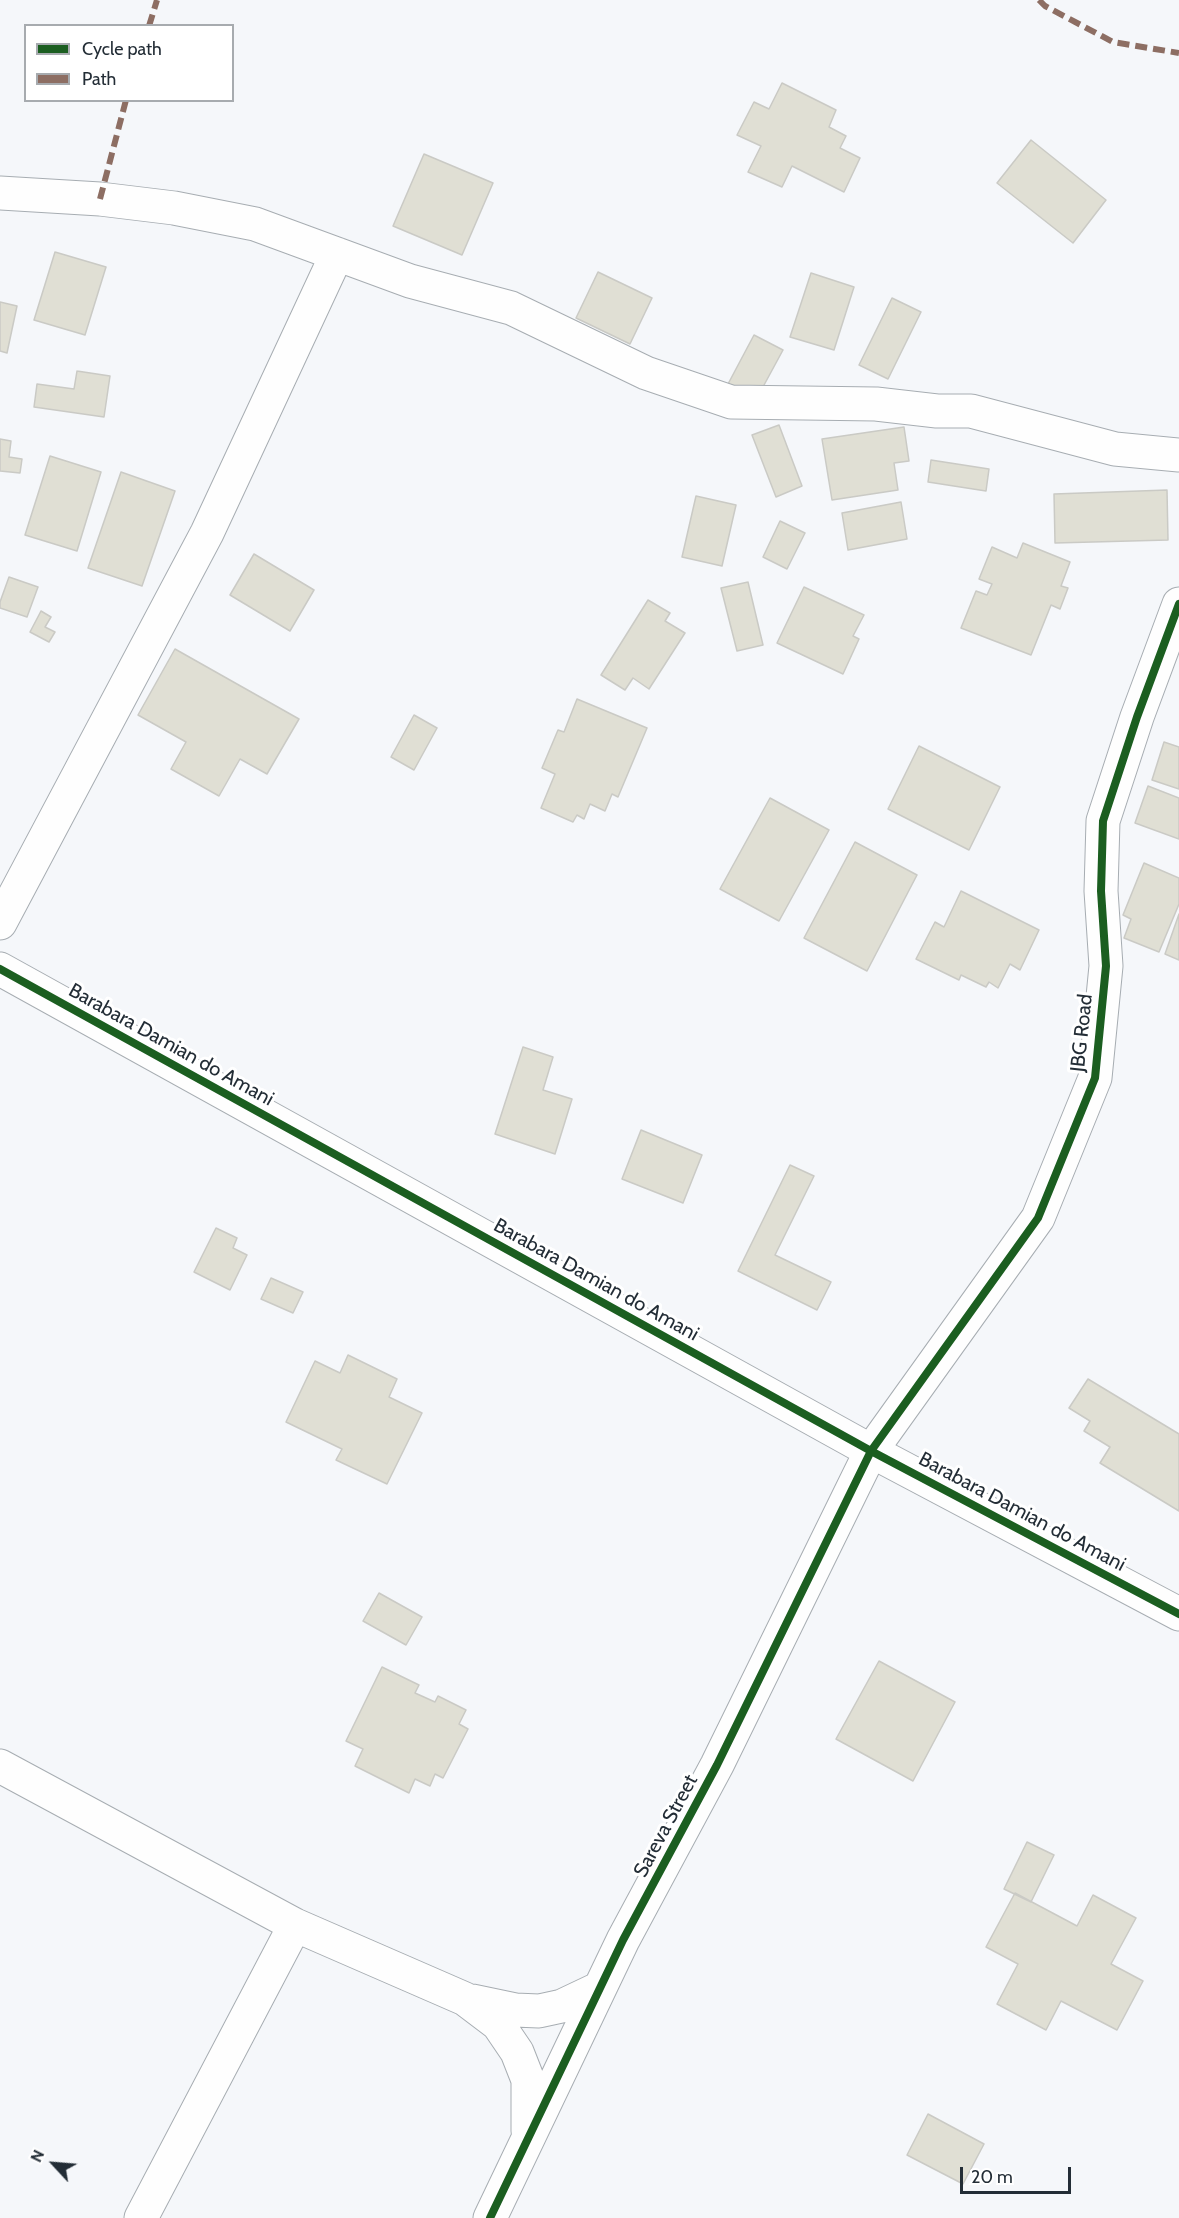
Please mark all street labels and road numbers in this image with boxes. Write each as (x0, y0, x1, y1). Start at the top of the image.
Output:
street label: Barabara Damian do Amani (64, 979, 278, 1111)
street label: JBG Road (1066, 993, 1098, 1073)
street label: Barabara Damian do Amani (489, 1214, 703, 1346)
street label: Barabara Damian do Amani (914, 1447, 1130, 1577)
street label: Sareva Street (629, 1771, 703, 1881)

